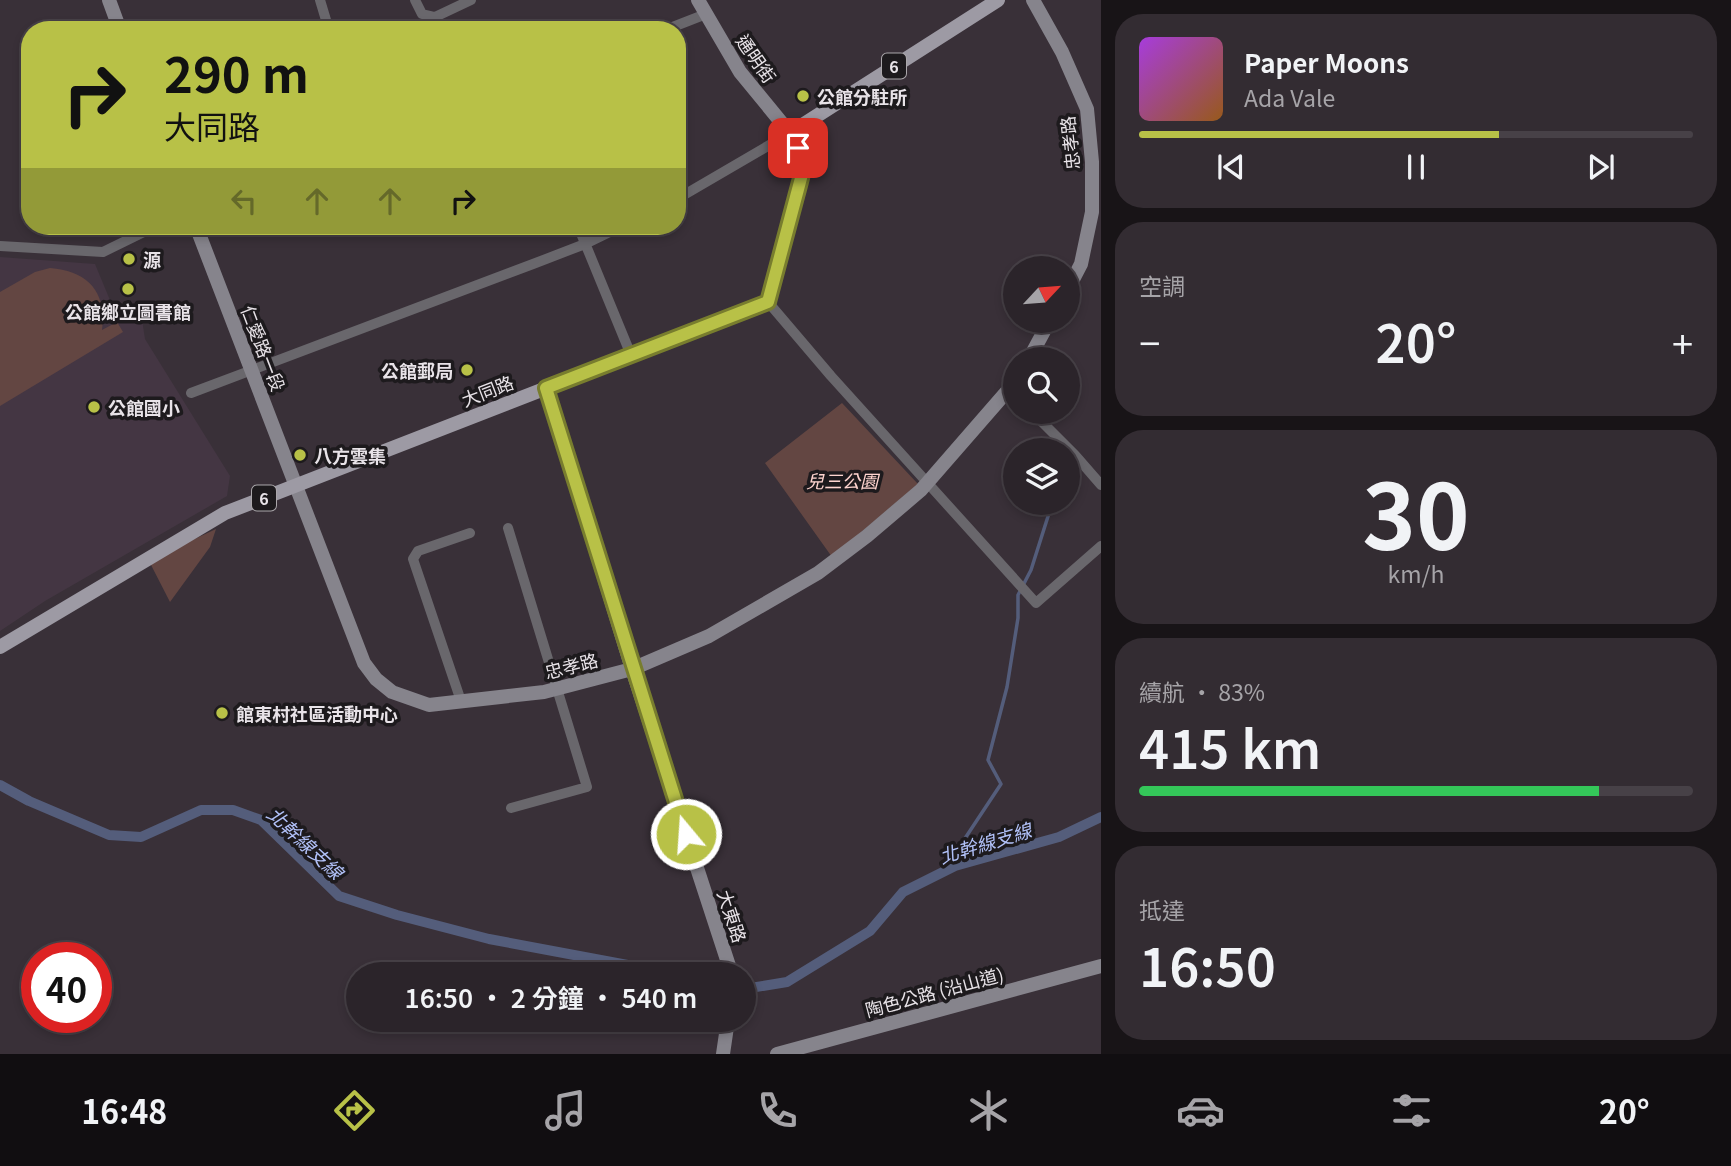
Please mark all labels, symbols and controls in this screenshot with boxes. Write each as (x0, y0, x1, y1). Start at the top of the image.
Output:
street label: 通明街 (731, 28, 783, 88)
text: 290 m (164, 36, 309, 107)
text: Paper Moons (1244, 43, 1409, 80)
icon: right (49, 49, 140, 140)
road number: 6 (882, 54, 906, 78)
text: Ada Vale (1244, 80, 1335, 114)
place label: 公館分駐所 (817, 83, 907, 109)
marker: 公館分駐所 (795, 88, 811, 104)
text: 大同路 (164, 102, 260, 148)
street label: 忠孝路 (1053, 115, 1085, 171)
pin (768, 118, 828, 178)
icon: arrive (779, 129, 817, 167)
icon: previous (1212, 148, 1250, 186)
icon: pause (1397, 148, 1435, 186)
icon: next (1582, 148, 1620, 186)
icon: left (225, 182, 263, 220)
icon: ahead (298, 182, 336, 220)
icon: ahead (371, 182, 409, 220)
icon: right (444, 182, 482, 220)
place label: 源 (143, 246, 161, 272)
marker: 源 (121, 251, 137, 267)
north arrow (1003, 256, 1080, 332)
map controls (1003, 256, 1080, 515)
text: 空調 (1139, 268, 1185, 302)
marker: 公館鄉立圖書館 (120, 281, 136, 297)
place label: 公館鄉立圖書館 (65, 298, 191, 324)
street label: 仁愛路一段 (236, 301, 292, 395)
text: 20° (1376, 303, 1456, 378)
text: − (1139, 314, 1160, 369)
text: + (1672, 314, 1693, 369)
button: search (1003, 347, 1080, 424)
place label: 公館郵局 (381, 357, 453, 383)
marker: 公館郵局 (459, 362, 475, 378)
street label: 大同路 (457, 368, 517, 412)
place label: 公館國小 (108, 394, 180, 420)
marker: 公館國小 (86, 399, 102, 415)
button: layers (1003, 438, 1080, 515)
place label: 八方雲集 (314, 442, 386, 468)
text: 30 (1362, 444, 1470, 576)
marker: 八方雲集 (292, 447, 308, 463)
park label: 兒三公園 (806, 467, 881, 493)
road number: 6 (252, 485, 276, 510)
text: km/h (1388, 556, 1444, 590)
street label: 忠孝路 (542, 646, 600, 684)
text: 續航 · 83% (1139, 674, 1265, 708)
place label: 館東村社區活動中心 (236, 700, 398, 726)
marker: 館東村社區活動中心 (214, 705, 230, 721)
text: 415 km (1139, 709, 1321, 784)
position arrow (649, 797, 723, 871)
water label: 北幹線支線 (262, 800, 351, 886)
water label: 北幹線支線 (936, 815, 1036, 869)
street label: 大東路 (712, 886, 754, 946)
text: 抵達 (1139, 892, 1185, 926)
text: 16:50 (1139, 927, 1276, 1002)
speed limit sign: 40 (21, 942, 112, 1033)
street label: 陶色公路 (沿山道) (862, 960, 1006, 1022)
text: 16:50 · 2 分鐘 · 540 m (405, 978, 697, 1015)
icon: directions (330, 1086, 379, 1135)
icon: music (541, 1086, 590, 1135)
icon: phone (753, 1086, 802, 1135)
icon: climate (964, 1086, 1013, 1135)
icon: car (1176, 1086, 1225, 1135)
icon: filters (1387, 1086, 1436, 1135)
text: 16:48 (81, 1087, 167, 1133)
text: 20° (1599, 1087, 1650, 1133)

